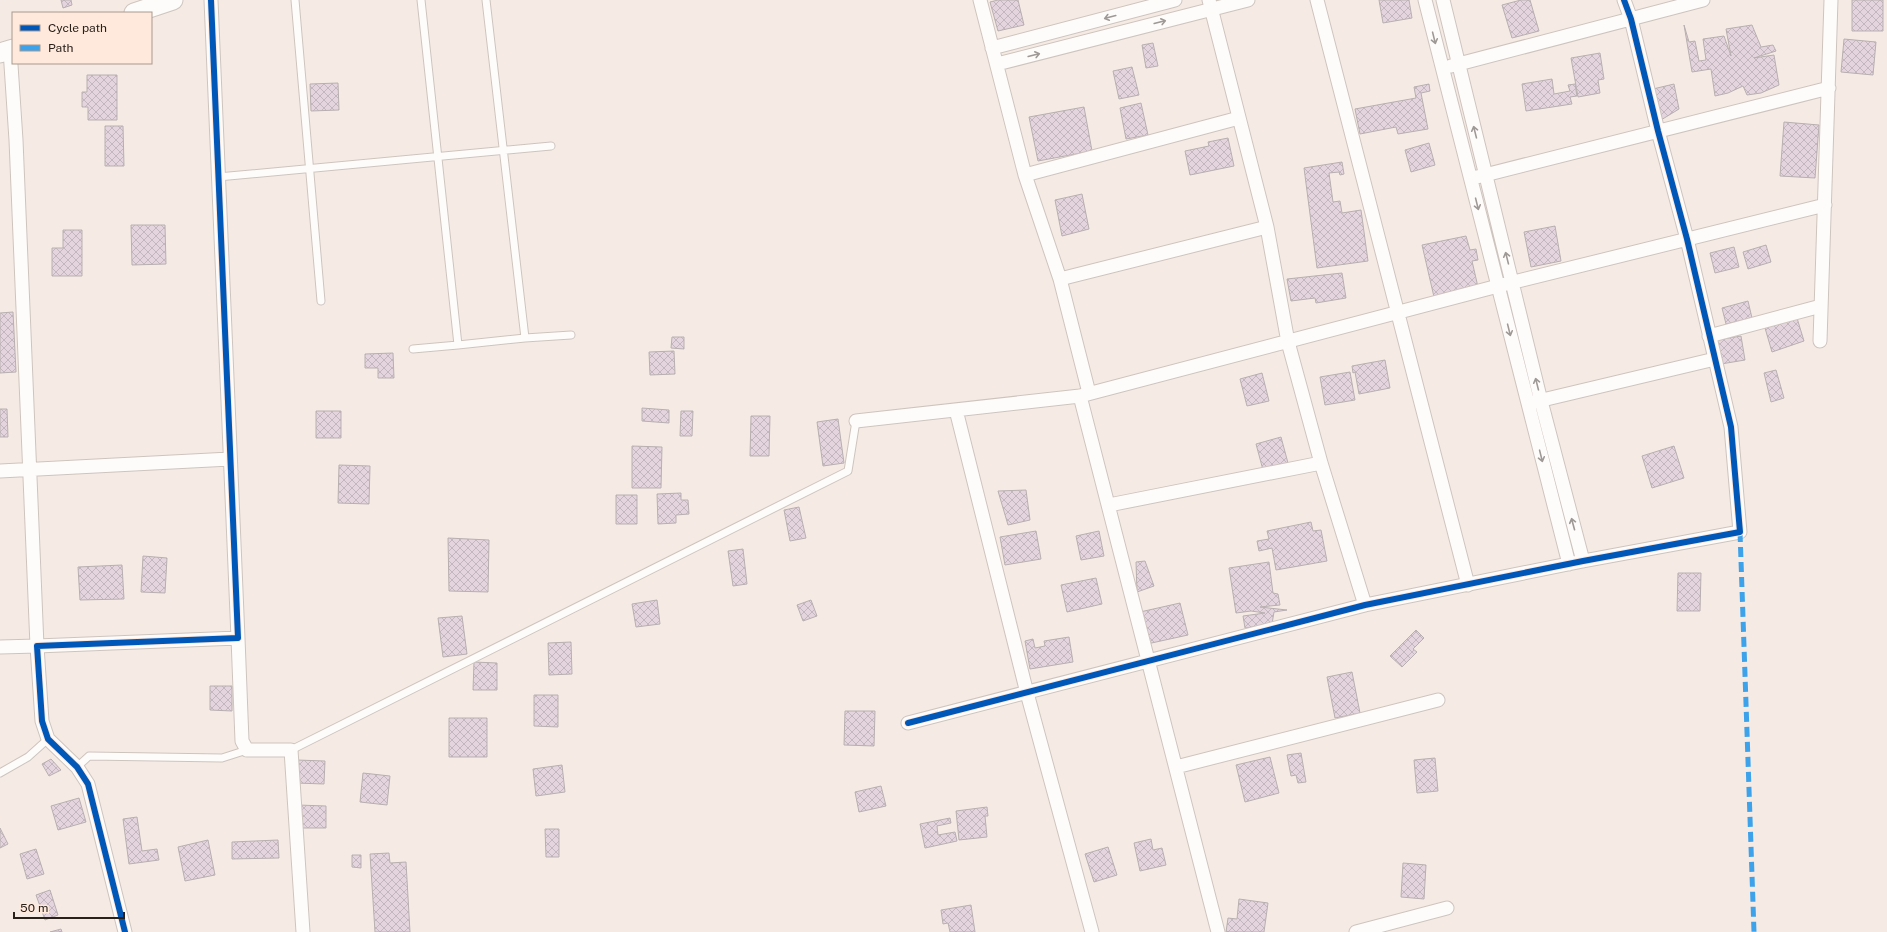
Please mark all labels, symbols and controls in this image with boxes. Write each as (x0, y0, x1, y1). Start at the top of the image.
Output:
legend (12, 12, 152, 64)
one-way arrow (1104, 14, 1117, 21)
one-way arrow (1154, 18, 1167, 26)
text: Cycle path (48, 21, 107, 35)
one-way arrow (1431, 31, 1439, 44)
text: Path (48, 41, 74, 55)
one-way arrow (1028, 50, 1041, 58)
one-way arrow (1471, 125, 1479, 138)
one-way arrow (1474, 198, 1481, 211)
one-way arrow (1502, 252, 1510, 265)
one-way arrow (1506, 324, 1513, 337)
one-way arrow (1533, 378, 1540, 391)
one-way arrow (1538, 450, 1546, 463)
one-way arrow (1569, 517, 1576, 530)
scale bar (14, 894, 124, 920)
text: 50 m (20, 901, 48, 915)

